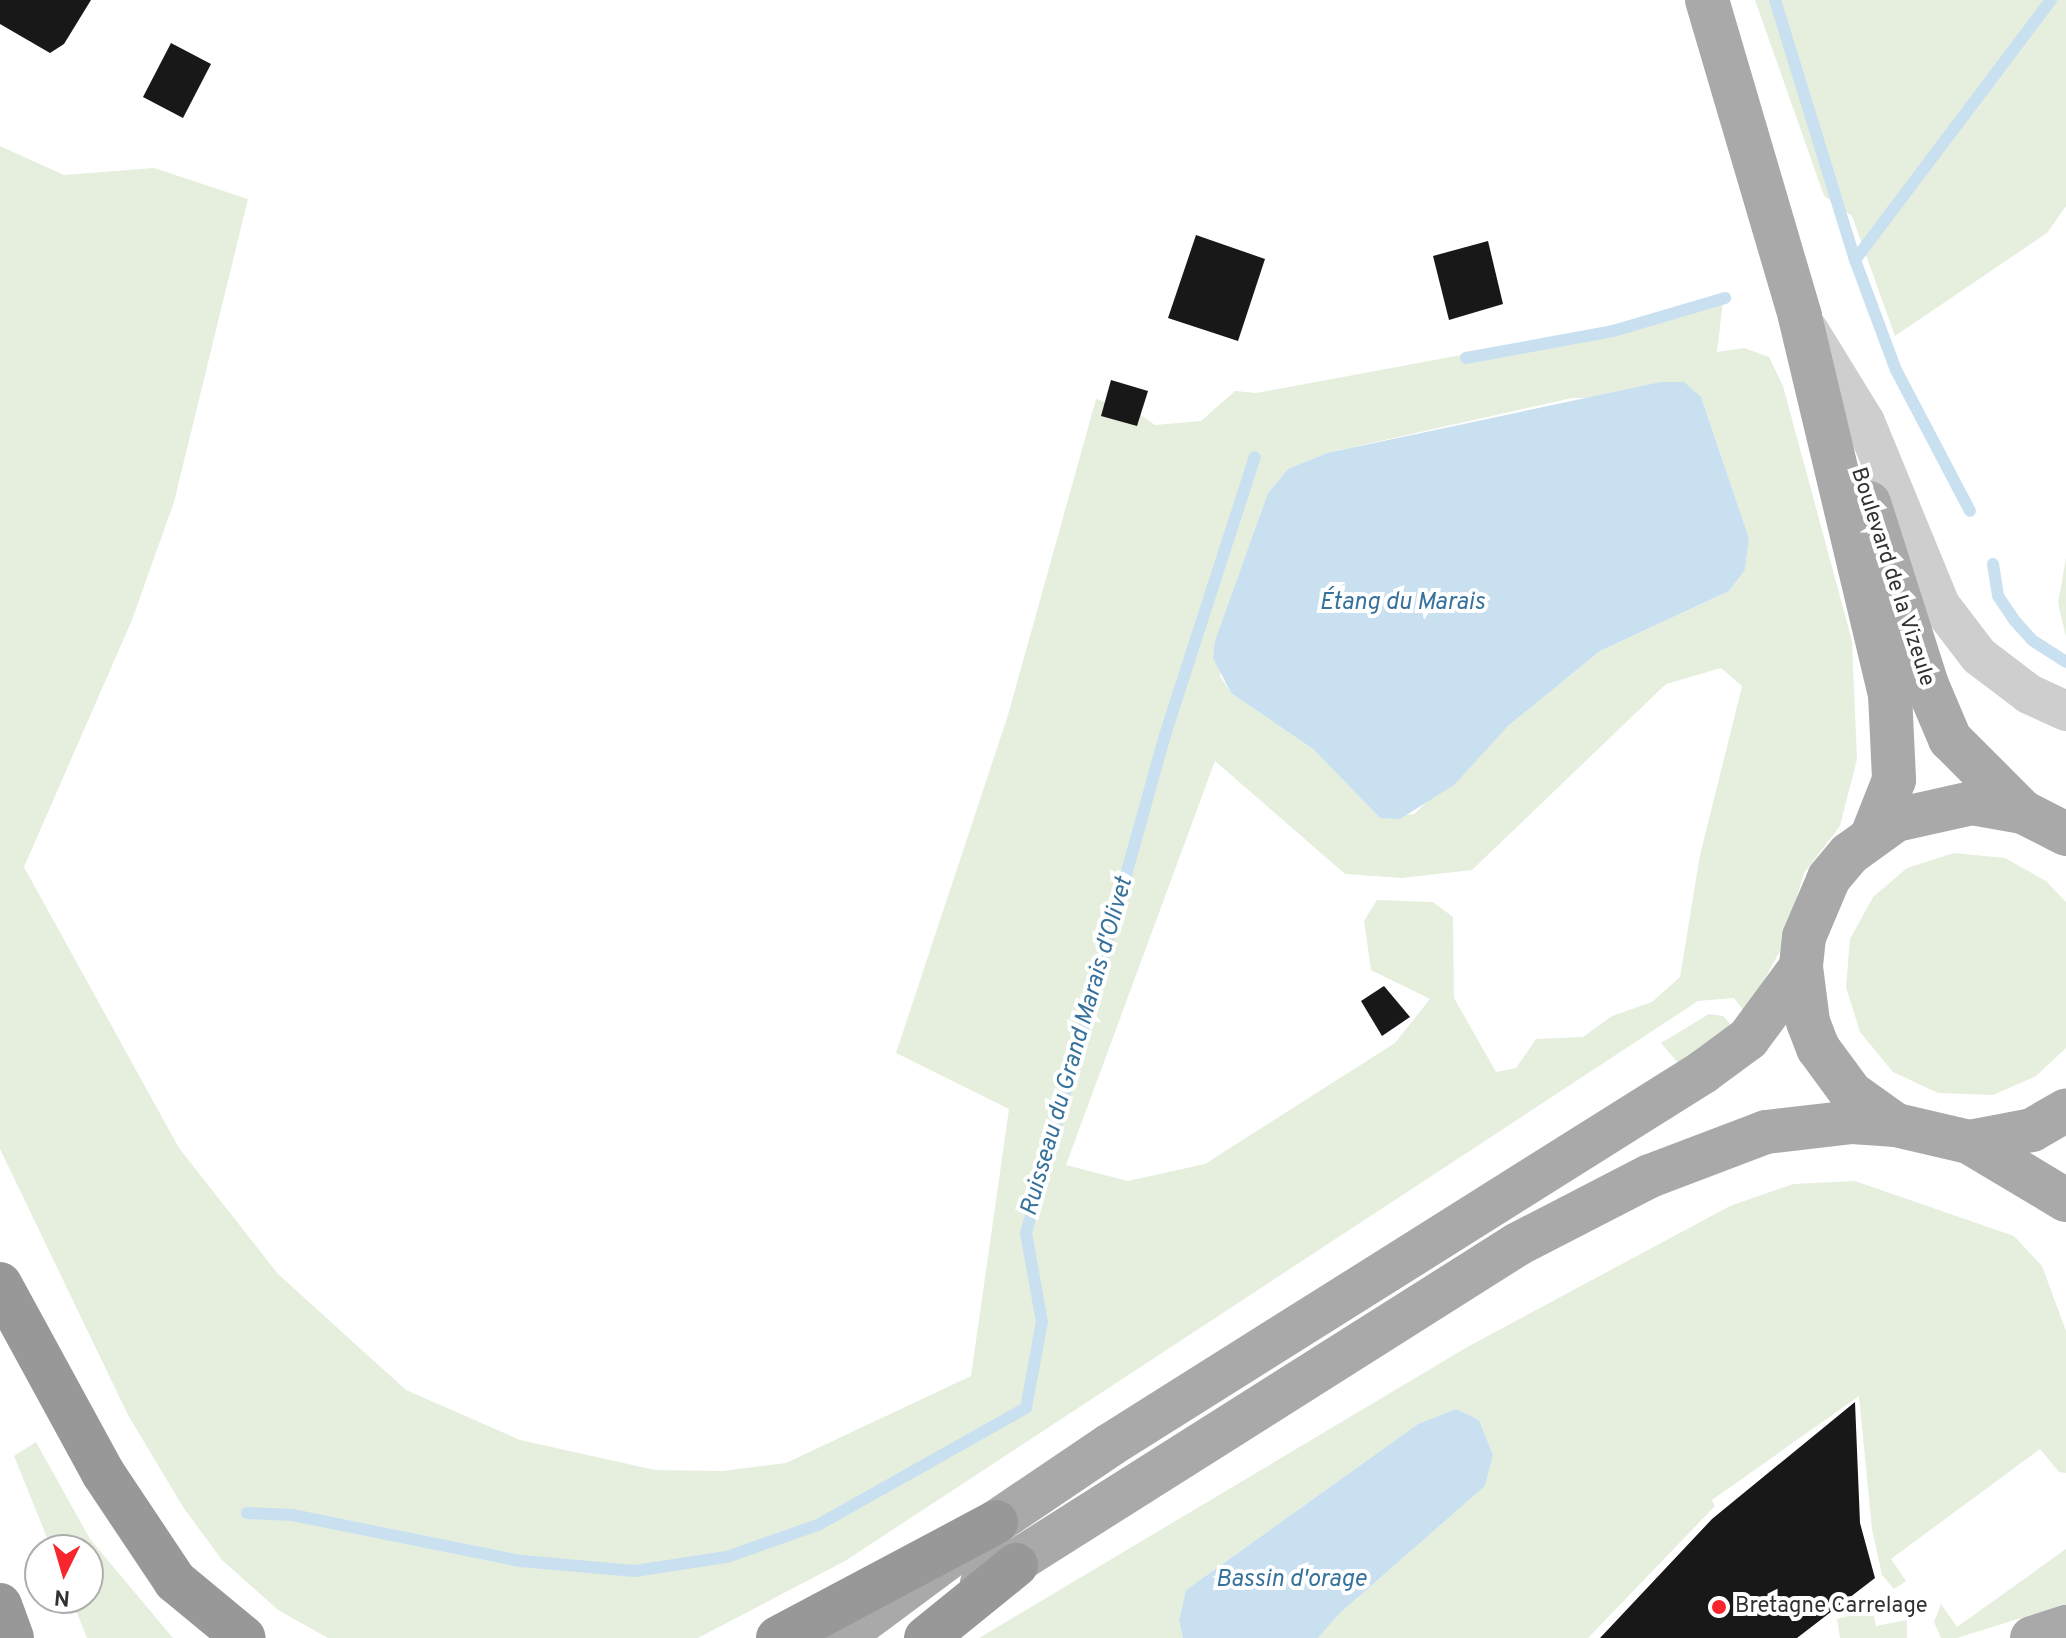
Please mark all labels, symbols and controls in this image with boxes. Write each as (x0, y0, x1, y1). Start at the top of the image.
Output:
street label: Boulevard de la Vizeule (1844, 464, 1940, 690)
water label: Étang du Marais (1319, 590, 1485, 618)
water label: Ruisseau du Grand Marais d'Olivet (1016, 874, 1140, 1220)
north arrow (24, 1534, 104, 1614)
water label: Bassin d'orage (1216, 1567, 1366, 1595)
text: N (53, 1582, 71, 1611)
place label: Bretagne Carrelage (1735, 1594, 1927, 1620)
marker: Bretagne Carrelage (1710, 1598, 1728, 1616)

